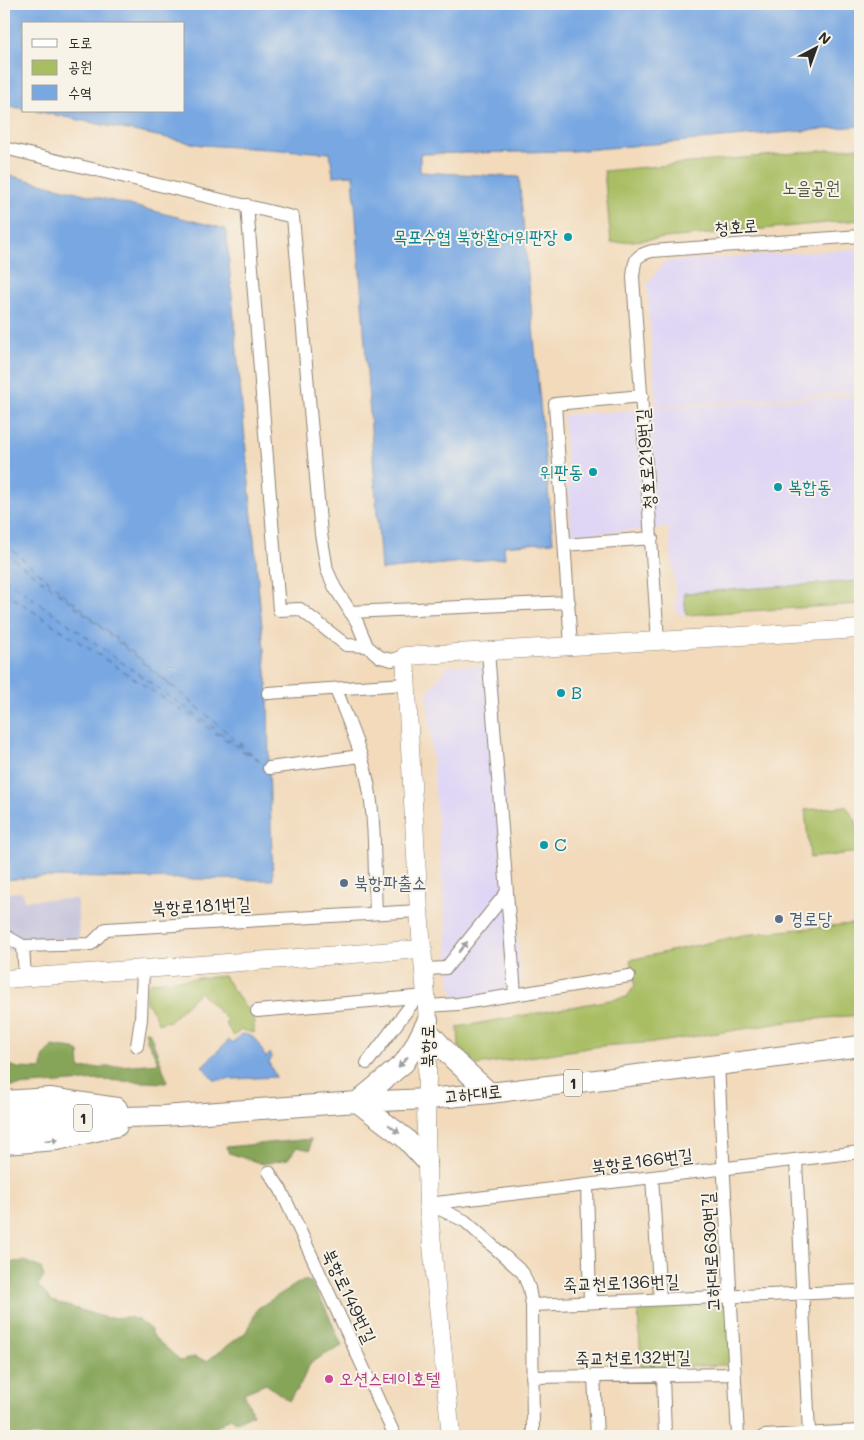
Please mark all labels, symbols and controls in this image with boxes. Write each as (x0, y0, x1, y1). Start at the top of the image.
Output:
legend (22, 22, 185, 112)
north arrow (792, 22, 842, 72)
text: N (815, 27, 835, 48)
text: 도로 (68, 32, 92, 52)
text: 공원 (68, 56, 92, 76)
text: 수역 (68, 82, 92, 102)
park label: 노을공원 (782, 175, 840, 199)
street label: 청호로 (713, 213, 758, 239)
place label: 목포수협 북항활어위판장 (393, 224, 558, 248)
marker: 목포수협 북항활어위판장 (562, 231, 574, 243)
street label: 청호로219번길 (629, 407, 661, 510)
place label: 위판동 (540, 459, 583, 483)
marker: 위판동 (587, 466, 599, 478)
place label: 복합동 (788, 474, 831, 498)
marker: 복합동 (772, 481, 784, 493)
place label: B (571, 680, 582, 704)
marker: B (555, 687, 567, 699)
place label: C (554, 832, 567, 856)
marker: C (538, 839, 550, 851)
place label: 북항파출소 (354, 870, 426, 894)
marker: 북항파출소 (338, 877, 350, 889)
street label: 북항로181번길 (151, 890, 252, 920)
place label: 경로당 (789, 906, 833, 930)
marker: 경로당 (773, 913, 785, 925)
one-way arrow (458, 941, 469, 954)
street label: 북항로 (415, 1024, 439, 1068)
one-way arrow (397, 1056, 409, 1068)
road number: 1 (564, 1070, 582, 1096)
street label: 고하대로 (443, 1078, 503, 1108)
road number: 1 (74, 1104, 92, 1132)
one-way arrow (387, 1124, 400, 1135)
one-way arrow (45, 1136, 61, 1144)
street label: 북항로166번길 (590, 1142, 695, 1178)
street label: 고하대로630번길 (695, 1191, 725, 1312)
street label: 북항로149번길 (318, 1244, 382, 1347)
street label: 죽교천로136번길 (562, 1268, 680, 1296)
street label: 죽교천로132번길 (575, 1344, 691, 1370)
place label: 오션스테이호텔 (339, 1366, 440, 1390)
marker: 오션스테이호텔 (323, 1373, 335, 1385)

